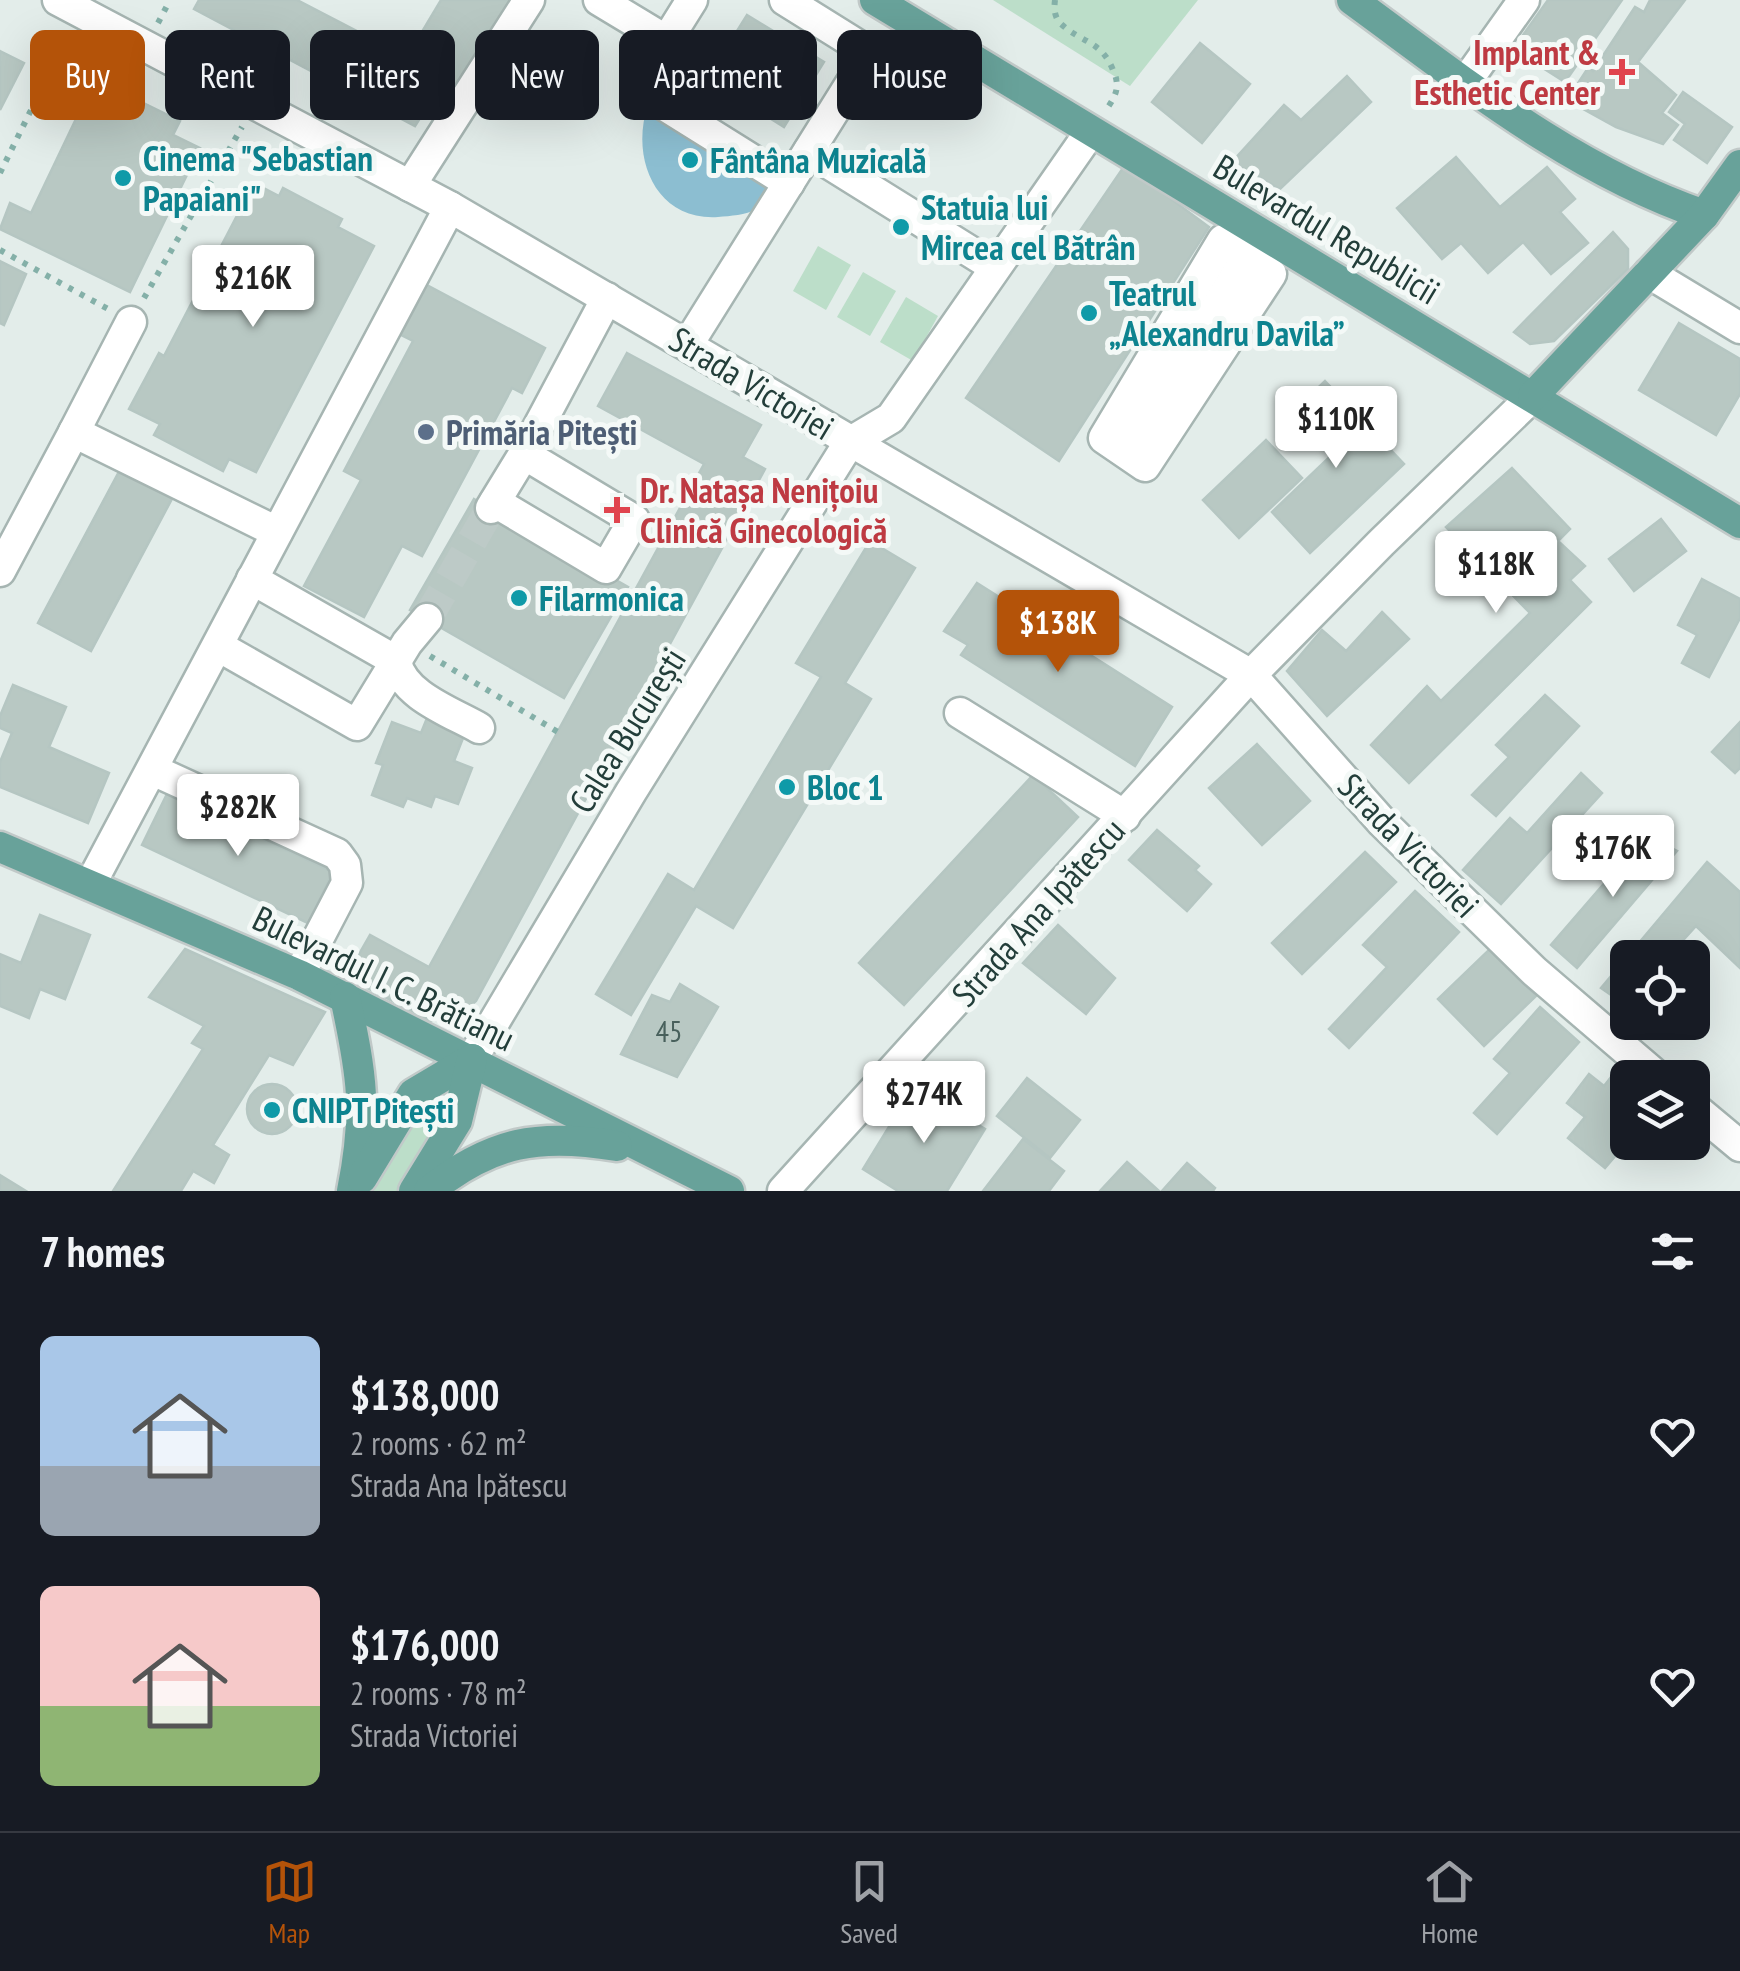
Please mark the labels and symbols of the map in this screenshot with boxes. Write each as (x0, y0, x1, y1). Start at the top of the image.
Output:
place label: Implant & Esthetic Center (1414, 29, 1601, 115)
marker: Implant & Esthetic Center (1609, 59, 1635, 85)
place label: Cinema "Sebastian Papaiani" (143, 135, 373, 221)
place label: Fântâna Muzicală (710, 137, 927, 183)
street label: Bulevardul Republicii (1206, 143, 1448, 315)
marker: Fântâna Muzicală (679, 149, 701, 171)
marker: Cinema "Sebastian Papaiani" (112, 167, 134, 189)
place label: Statuia lui Mircea cel Bătrân (921, 184, 1135, 270)
marker: Statuia lui Mircea cel Bătrân (890, 216, 912, 238)
pin: $216K (183, 245, 323, 330)
place label: Teatrul „Alexandru Davila” (1109, 270, 1345, 356)
marker: Teatrul „Alexandru Davila” (1078, 302, 1100, 324)
street label: Strada Victoriei (661, 316, 843, 450)
pin: $110K (1266, 386, 1406, 471)
place label: Primăria Pitești (446, 409, 638, 455)
marker: Primăria Pitești (415, 421, 437, 443)
place label: Dr. Natașa Nenițoiu Clinică Ginecologică (640, 467, 887, 553)
marker: Dr. Natașa Nenițoiu Clinică Ginecologică (604, 497, 630, 523)
pin: $118K (1426, 531, 1566, 616)
place label: Filarmonica (539, 575, 684, 621)
marker: Filarmonica (508, 587, 530, 609)
pin: $138K (988, 590, 1128, 675)
street label: Calea București (558, 639, 696, 821)
street label: Strada Victoriei (1329, 763, 1489, 927)
place label: Bloc 1 (807, 764, 884, 810)
pin: $282K (168, 774, 308, 859)
marker: Bloc 1 (776, 776, 798, 798)
street label: Strada Ana Ipătescu (941, 808, 1135, 1016)
pin: $176K (1543, 815, 1683, 900)
street label: Bulevardul I. C. Brătianu (246, 895, 522, 1061)
house number: 45 (656, 1011, 683, 1050)
pin: $274K (854, 1061, 994, 1146)
place label: CNIPT Pitești (292, 1087, 454, 1133)
marker: CNIPT Pitești (261, 1099, 283, 1121)

